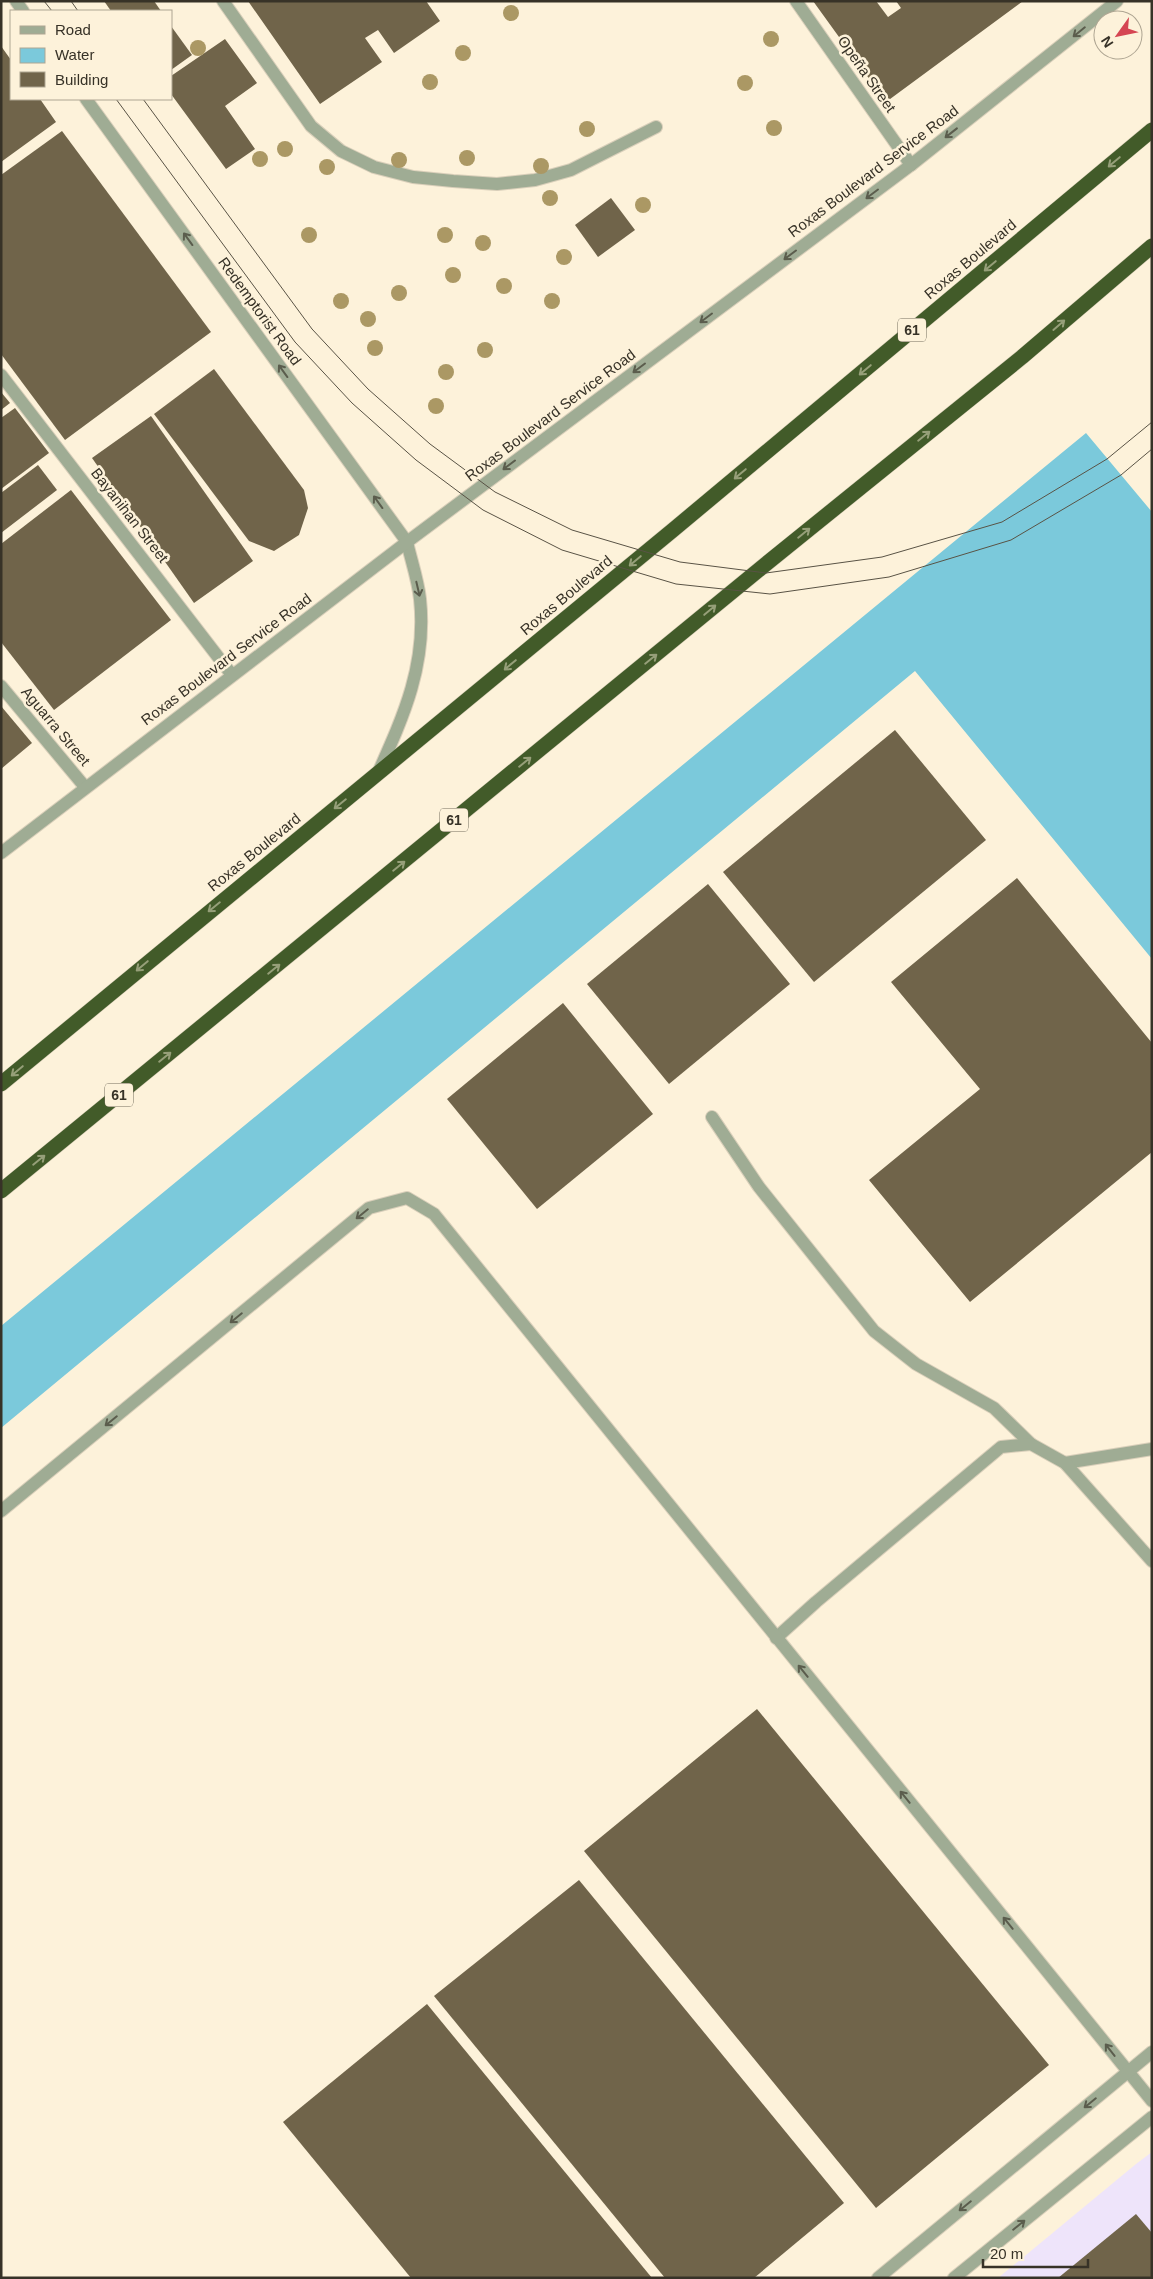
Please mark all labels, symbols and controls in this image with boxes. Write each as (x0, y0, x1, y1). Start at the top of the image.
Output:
legend (10, 10, 172, 100)
north arrow (1093, 10, 1143, 60)
text: Road (55, 21, 91, 38)
one-way arrow (1072, 26, 1085, 37)
street label: Opeña Street (834, 33, 900, 116)
text: N (1098, 33, 1117, 51)
text: Water (55, 46, 94, 63)
text: Building (55, 71, 108, 88)
street label: Roxas Boulevard Service Road (785, 101, 961, 241)
one-way arrow (945, 127, 958, 138)
one-way arrow (1108, 156, 1121, 167)
one-way arrow (866, 189, 879, 200)
street label: Roxas Boulevard (921, 216, 1019, 302)
one-way arrow (183, 232, 193, 246)
one-way arrow (783, 250, 797, 260)
street label: Redemptorist Road (215, 254, 305, 368)
one-way arrow (983, 260, 996, 271)
one-way arrow (699, 313, 713, 323)
road number: 61 (898, 318, 926, 342)
one-way arrow (1052, 320, 1065, 331)
street label: Roxas Boulevard Service Road (462, 345, 638, 485)
one-way arrow (633, 362, 646, 373)
one-way arrow (278, 364, 288, 378)
one-way arrow (858, 364, 871, 375)
one-way arrow (918, 431, 931, 442)
one-way arrow (502, 460, 516, 470)
street label: Bayanihan Street (88, 464, 173, 566)
one-way arrow (734, 468, 747, 479)
one-way arrow (373, 495, 383, 509)
one-way arrow (797, 528, 810, 539)
street label: Roxas Boulevard (517, 552, 615, 638)
one-way arrow (629, 556, 642, 567)
one-way arrow (414, 581, 423, 597)
street label: Roxas Boulevard Service Road (138, 589, 314, 729)
one-way arrow (704, 604, 717, 615)
one-way arrow (644, 654, 657, 665)
one-way arrow (504, 659, 517, 670)
street label: Aguarra Street (18, 683, 94, 769)
one-way arrow (518, 757, 531, 768)
one-way arrow (334, 799, 347, 810)
road number: 61 (440, 808, 468, 832)
street label: Roxas Boulevard (204, 809, 304, 895)
one-way arrow (392, 860, 405, 871)
one-way arrow (208, 901, 221, 912)
one-way arrow (136, 961, 149, 972)
one-way arrow (267, 963, 280, 974)
one-way arrow (158, 1052, 171, 1063)
one-way arrow (11, 1065, 24, 1076)
road number: 61 (105, 1084, 133, 1106)
one-way arrow (32, 1154, 45, 1165)
one-way arrow (355, 1209, 368, 1220)
one-way arrow (230, 1312, 243, 1323)
one-way arrow (104, 1415, 117, 1426)
one-way arrow (797, 1665, 808, 1678)
one-way arrow (900, 1791, 911, 1804)
one-way arrow (1002, 1917, 1013, 1930)
one-way arrow (1105, 2043, 1116, 2056)
one-way arrow (1084, 2097, 1097, 2108)
one-way arrow (958, 2200, 971, 2212)
one-way arrow (1012, 2220, 1025, 2231)
scale bar (983, 2236, 1088, 2268)
text: 20 m (990, 2245, 1023, 2262)

